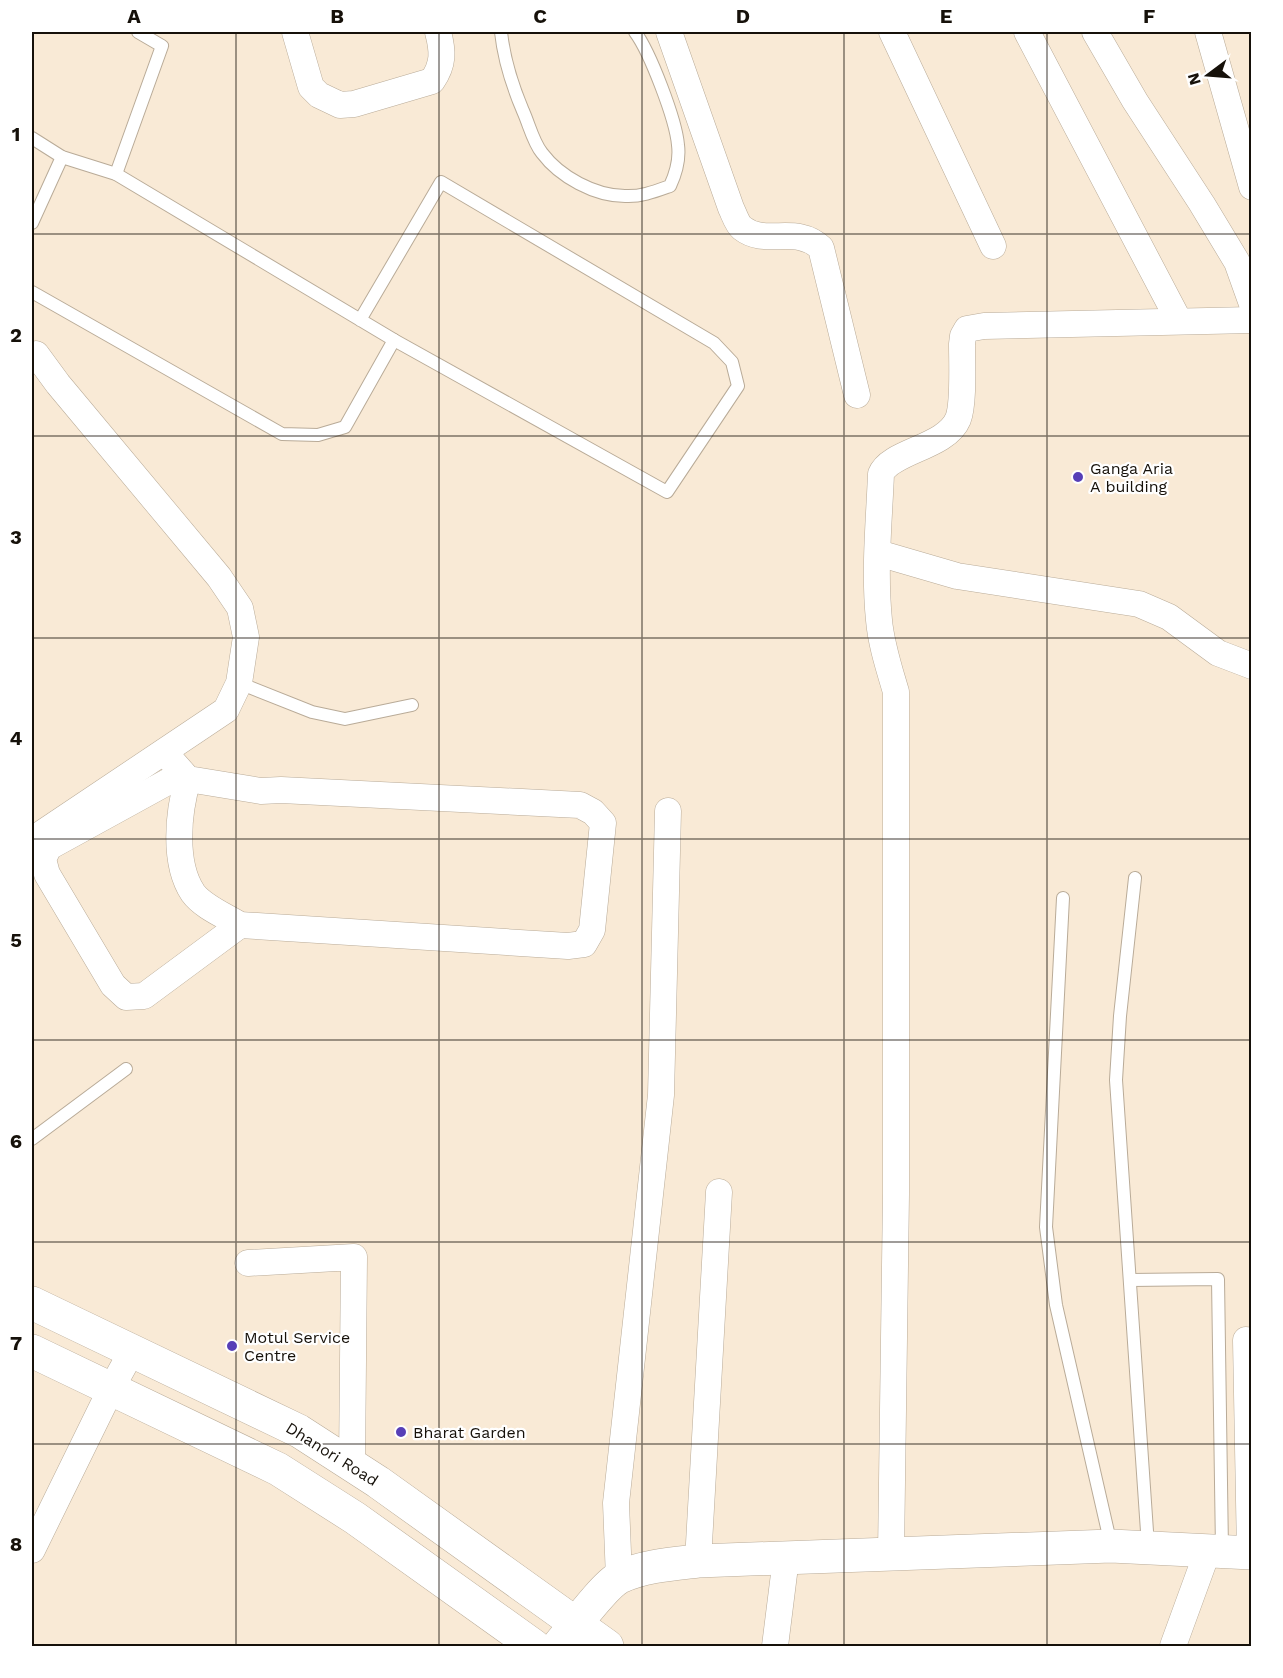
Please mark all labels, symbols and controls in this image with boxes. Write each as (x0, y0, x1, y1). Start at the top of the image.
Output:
text: A (127, 4, 141, 28)
text: B (330, 4, 344, 28)
text: C (533, 4, 547, 28)
text: D (736, 4, 750, 28)
text: E (940, 4, 952, 28)
text: F (1143, 4, 1155, 28)
north arrow (1178, 45, 1238, 105)
text: N (1183, 71, 1205, 87)
text: 1 (12, 122, 20, 146)
text: 2 (10, 323, 22, 347)
place label: Ganga Aria A building (1090, 459, 1173, 496)
marker: Ganga Aria A building (1071, 470, 1085, 484)
text: 3 (10, 525, 22, 549)
text: 4 (10, 726, 23, 750)
text: 5 (10, 928, 22, 952)
text: 6 (10, 1129, 22, 1153)
place label: Motul Service Centre (244, 1328, 350, 1365)
text: 7 (10, 1331, 22, 1355)
marker: Motul Service Centre (225, 1339, 239, 1353)
street label: Dhanori Road (282, 1418, 382, 1490)
place label: Bharat Garden (413, 1423, 526, 1442)
marker: Bharat Garden (394, 1425, 408, 1439)
text: 8 (10, 1532, 22, 1556)

